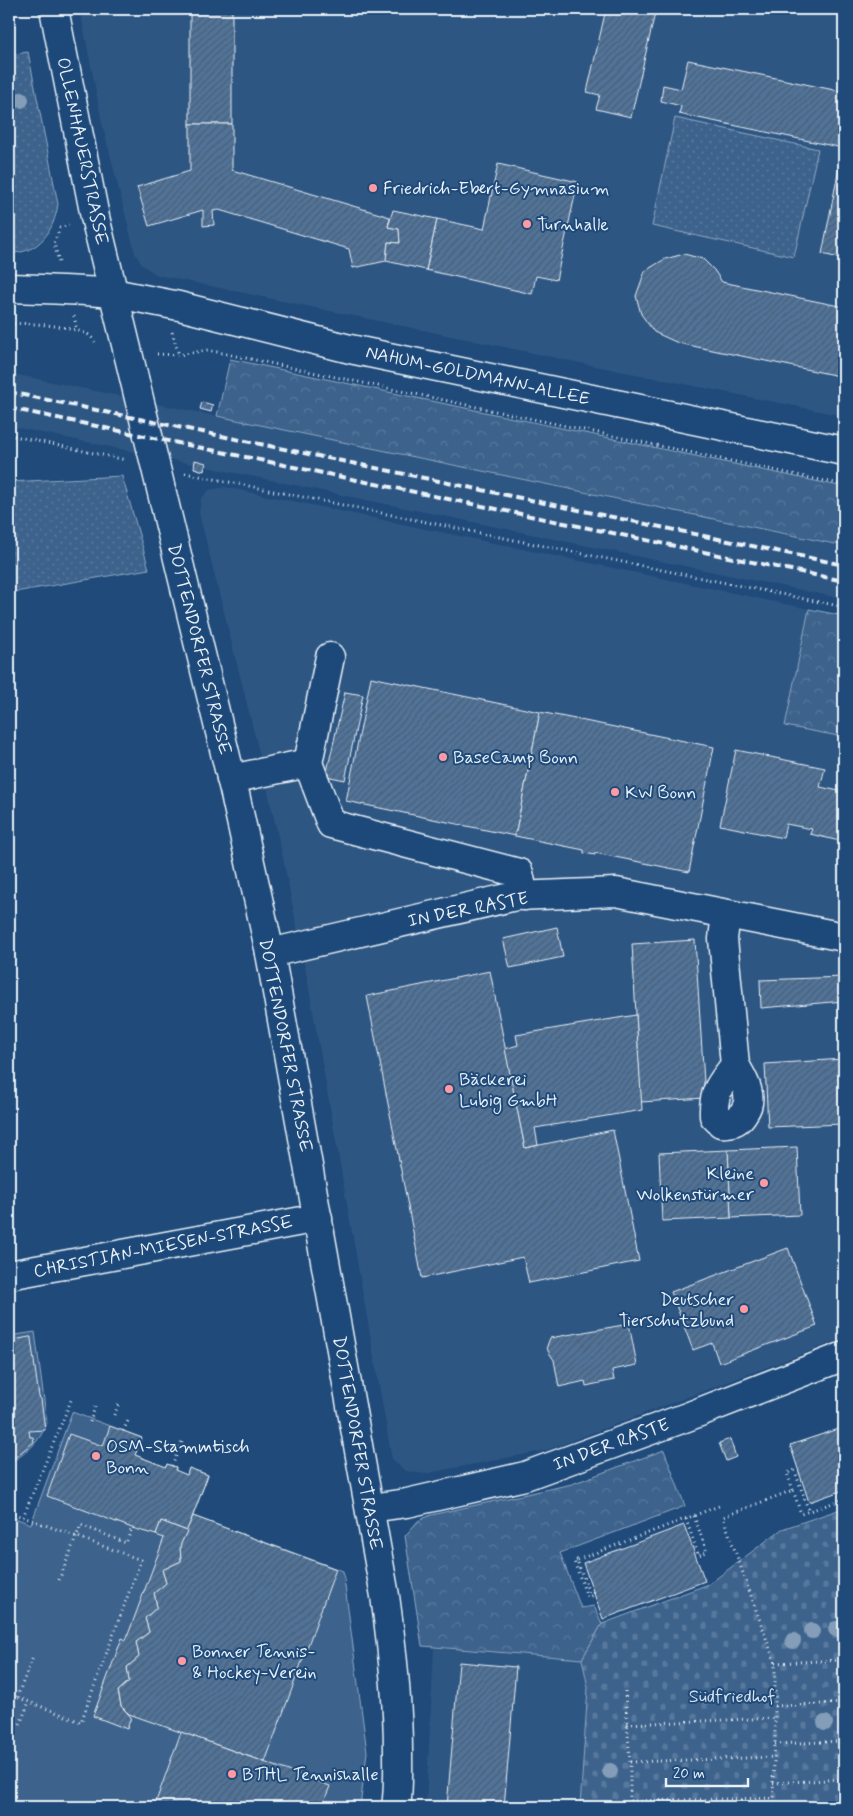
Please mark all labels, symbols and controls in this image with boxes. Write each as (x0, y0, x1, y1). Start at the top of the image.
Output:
street label: OLLENHAUERSTRASSE (50, 55, 114, 247)
place label: Friedrich-Ebert-Gymnasium (383, 177, 610, 201)
marker: Friedrich-Ebert-Gymnasium (367, 182, 379, 194)
place label: Turnhalle (537, 213, 609, 237)
marker: Turnhalle (521, 218, 533, 230)
street label: NAHUM-GOLDMANN-ALLEE (364, 340, 592, 411)
street label: DOTTENDORFER STRASSE (161, 541, 237, 758)
place label: BaseCamp Bonn (453, 746, 578, 770)
marker: BaseCamp Bonn (437, 751, 449, 763)
place label: KW Bonn (625, 781, 696, 805)
marker: KW Bonn (609, 786, 621, 798)
street label: IN DER RASTE (406, 887, 530, 933)
street label: DOTTENDORFER STRASSE (253, 936, 318, 1154)
place label: Bäckerei Lubig GmbH (459, 1068, 557, 1114)
marker: Bäckerei Lubig GmbH (443, 1083, 455, 1095)
place label: Kleine Wolkenstürmer (636, 1162, 755, 1207)
marker: Kleine Wolkenstürmer (758, 1177, 770, 1189)
street label: CHRISTIAN-MIESEN-STRASSE (31, 1210, 295, 1284)
place label: Deutscher Tierschutzbund (618, 1288, 734, 1333)
marker: Deutscher Tierschutzbund (738, 1303, 750, 1315)
street label: DOTTENDORFER STRASSE (326, 1334, 388, 1552)
street label: IN DER RASTE (550, 1413, 673, 1477)
place label: OSM-Stammtisch Bonn (106, 1435, 250, 1480)
marker: OSM-Stammtisch Bonn (90, 1450, 102, 1462)
place label: Bonner Tennis- & Hockey-Verein (192, 1640, 317, 1685)
marker: Bonner Tennis- & Hockey-Verein (176, 1655, 188, 1667)
park label: Südfriedhof (689, 1685, 776, 1709)
scale bar (666, 1756, 748, 1788)
place label: BTHL Tennishalle (242, 1763, 379, 1787)
text: 20 m (673, 1764, 705, 1784)
marker: BTHL Tennishalle (226, 1768, 238, 1780)

